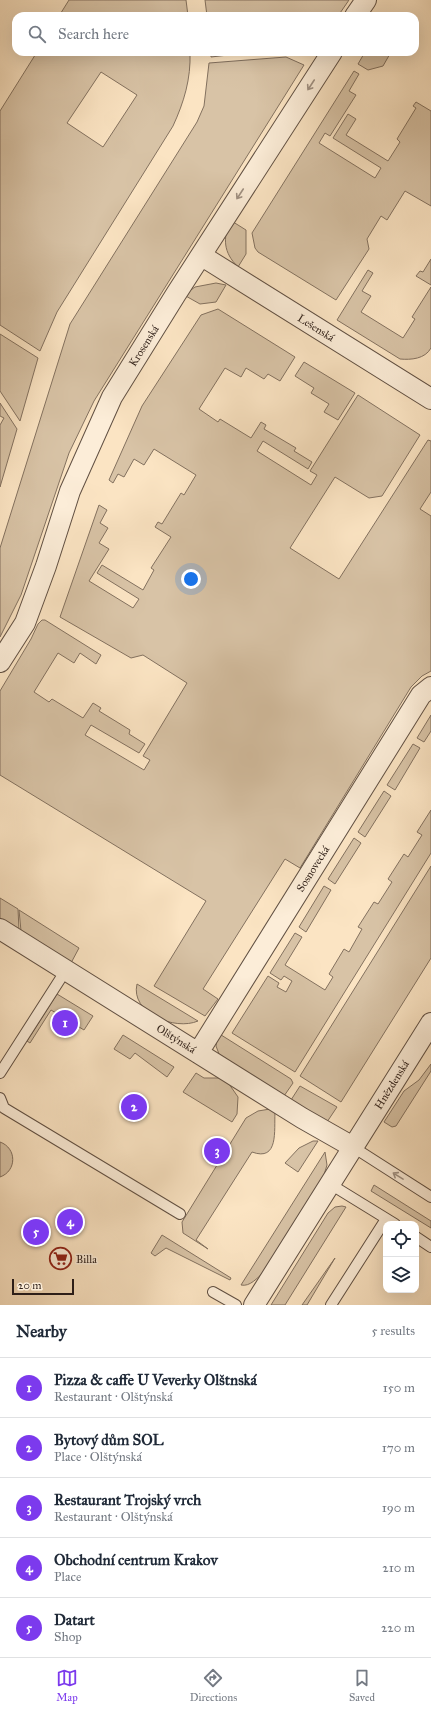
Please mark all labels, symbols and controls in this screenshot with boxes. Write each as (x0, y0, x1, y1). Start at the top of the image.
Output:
search box (12, 12, 419, 56)
icon: search (26, 23, 48, 45)
text: Search here (58, 25, 129, 43)
one-way arrow (307, 79, 315, 90)
one-way arrow (236, 188, 244, 200)
street label: Lešenská (295, 312, 337, 345)
street label: Krosenská (126, 323, 162, 369)
your location (181, 569, 201, 589)
street label: Sosnovecká (294, 843, 332, 894)
pin: 1 (52, 1008, 78, 1038)
street label: Olštýnská (154, 1022, 198, 1056)
street label: Hnězdenská (372, 1058, 412, 1112)
pin: 2 (121, 1092, 147, 1122)
pin: 3 (204, 1136, 230, 1166)
one-way arrow (392, 1172, 404, 1180)
pin: 4 (57, 1207, 83, 1237)
pin: 5 (23, 1217, 49, 1247)
map controls (383, 1221, 419, 1293)
button: locate (383, 1221, 419, 1257)
supermarket icon: Billa (48, 1246, 74, 1272)
place label: Billa (76, 1253, 97, 1266)
button: layers (383, 1257, 419, 1293)
scale bar (12, 1277, 74, 1296)
text: 20 m (18, 1279, 41, 1292)
text: Nearby (16, 1321, 67, 1342)
text: 5 results (371, 1323, 415, 1339)
text: Pizza & caffe U Veverky Olštnská (54, 1371, 257, 1389)
text: 1 (26, 1380, 32, 1396)
text: 150 m (383, 1380, 415, 1396)
text: Restaurant · Olštýnská (54, 1389, 173, 1405)
text: Bytový dům SOL (54, 1431, 164, 1449)
text: 2 (26, 1440, 32, 1456)
text: 170 m (382, 1440, 415, 1456)
text: Place · Olštýnská (54, 1449, 142, 1465)
text: Restaurant Trojský vrch (54, 1491, 201, 1509)
text: 3 (26, 1500, 32, 1516)
text: 190 m (382, 1500, 415, 1516)
text: Restaurant · Olštýnská (54, 1509, 173, 1525)
text: Obchodní centrum Krakov (54, 1551, 218, 1569)
text: 4 (25, 1560, 33, 1576)
text: 210 m (382, 1560, 415, 1576)
text: Place (54, 1569, 81, 1585)
text: Datart (54, 1611, 95, 1629)
text: 5 (26, 1620, 32, 1636)
text: 220 m (381, 1620, 415, 1636)
text: Shop (54, 1629, 82, 1645)
tab: Map (56, 1667, 78, 1704)
tab: Directions (190, 1667, 237, 1704)
tab: Saved (349, 1667, 375, 1704)

